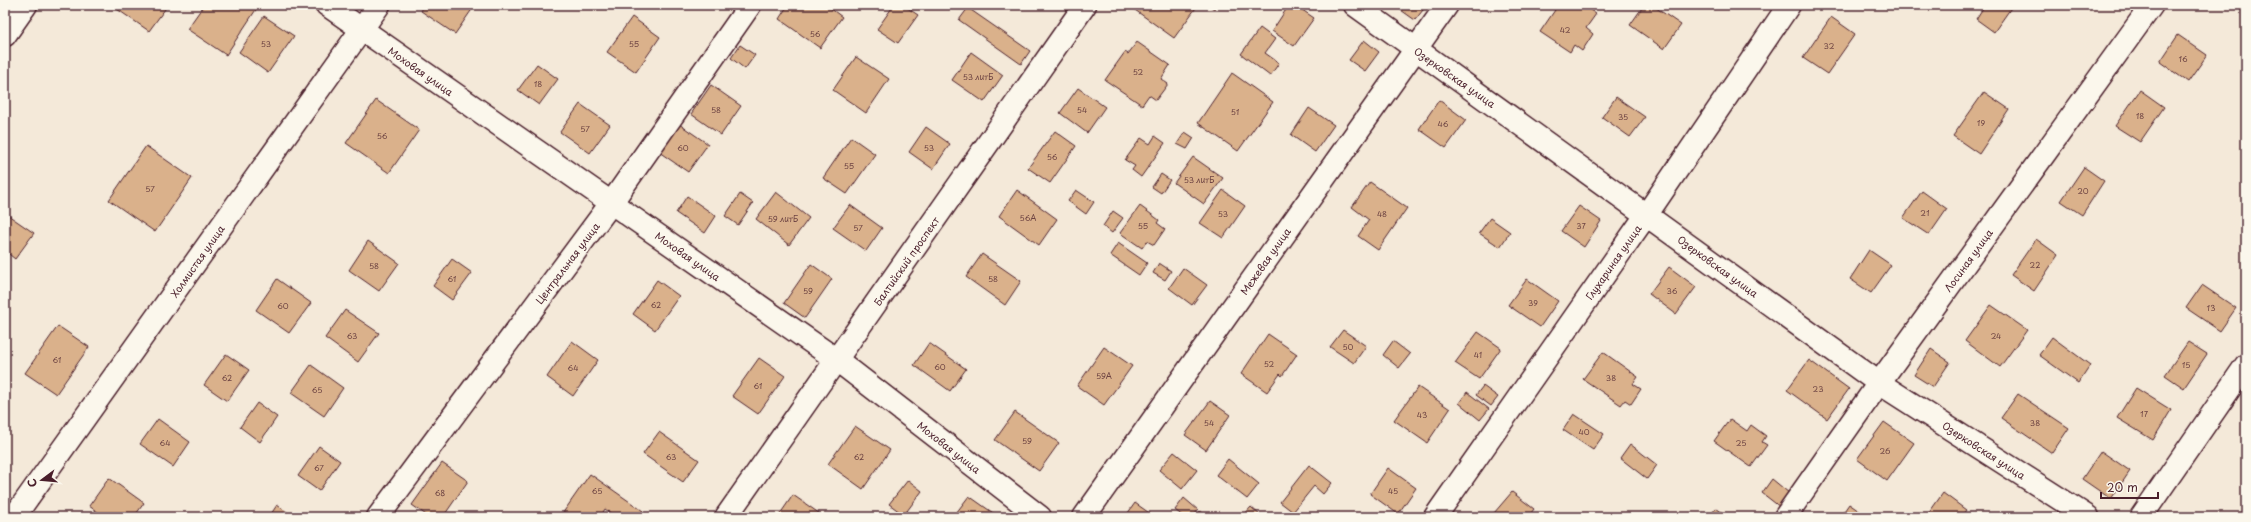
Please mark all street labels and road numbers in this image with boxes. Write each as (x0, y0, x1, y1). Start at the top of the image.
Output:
street label: Моховая улица (385, 43, 457, 99)
street label: Озерковская улица (1411, 43, 1499, 111)
street label: Балтийский проспект (870, 213, 942, 308)
street label: Центральная улица (531, 219, 603, 307)
street label: Холмистая улица (166, 221, 228, 300)
street label: Глухариная улица (1582, 221, 1646, 303)
street label: Межевая улица (1236, 224, 1294, 298)
street label: Лосиная улица (1940, 225, 1996, 294)
street label: Моховая улица (652, 228, 724, 284)
street label: Озерковская улица (1675, 232, 1762, 301)
street label: Озерковская улица (1940, 417, 2029, 483)
street label: Моховая улица (914, 418, 984, 477)

